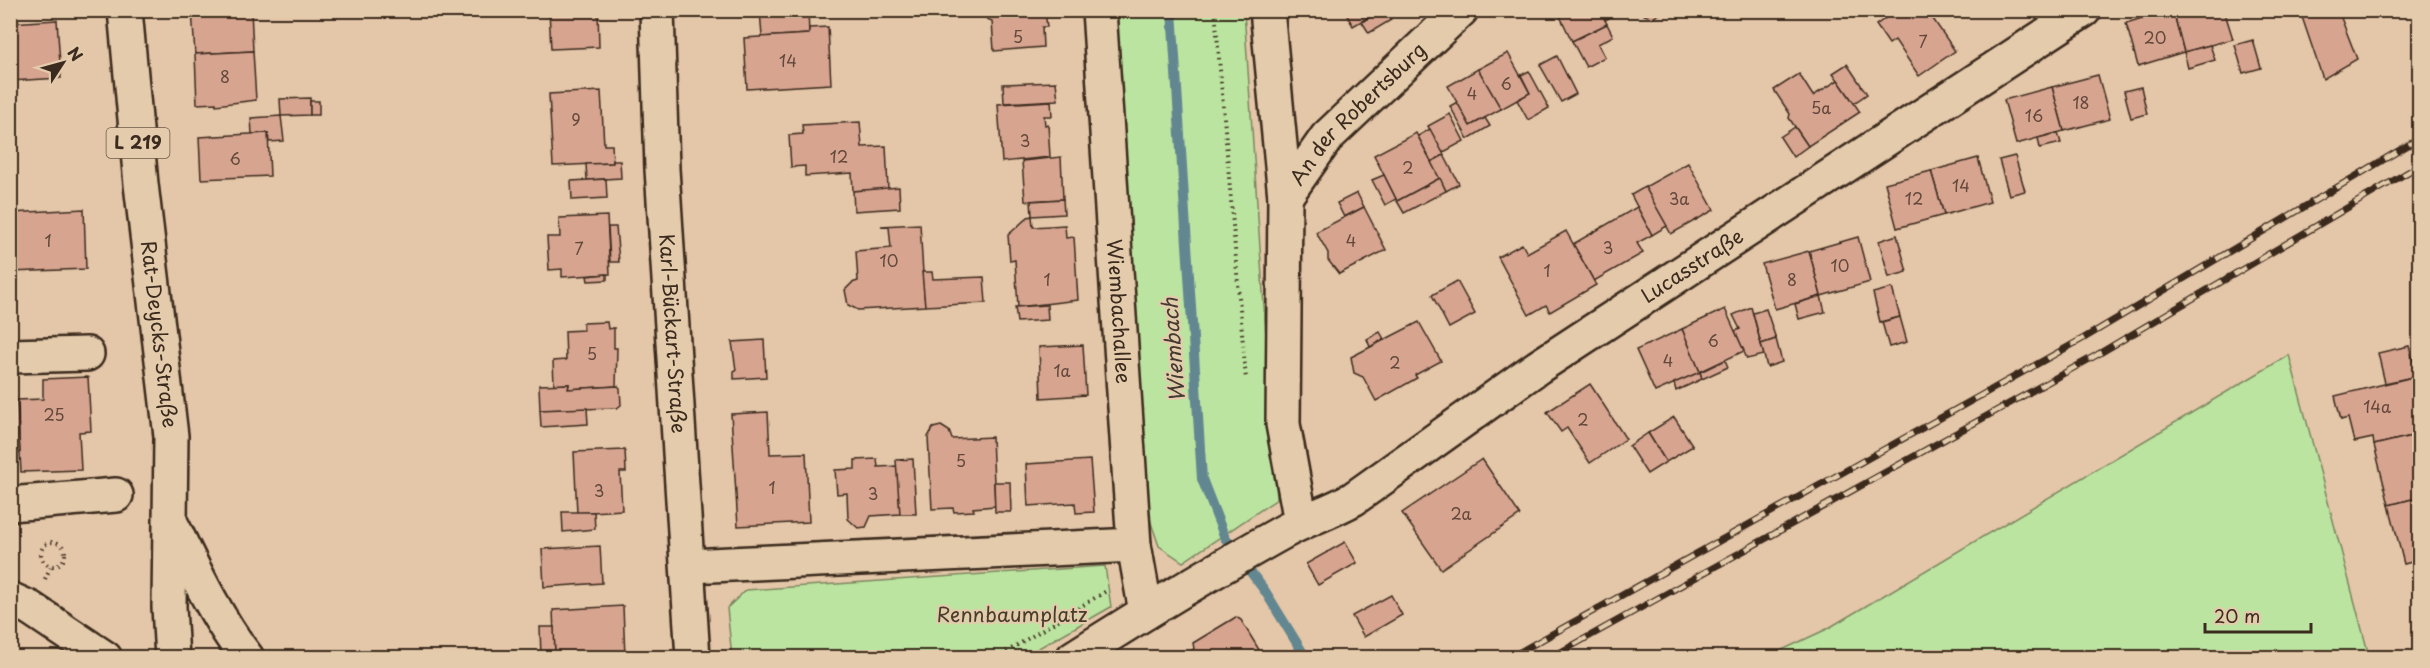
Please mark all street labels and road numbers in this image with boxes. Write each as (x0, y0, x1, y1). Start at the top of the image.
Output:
street label: An der Robertsburg (1282, 35, 1432, 191)
road number: L 219 (106, 128, 170, 158)
street label: Lucasstraße (1635, 221, 1749, 310)
street label: Karl-Bückart-Straße (652, 233, 695, 434)
street label: Wiembachallee (1100, 238, 1139, 385)
street label: Rat-Deycks-Straße (134, 239, 186, 429)

